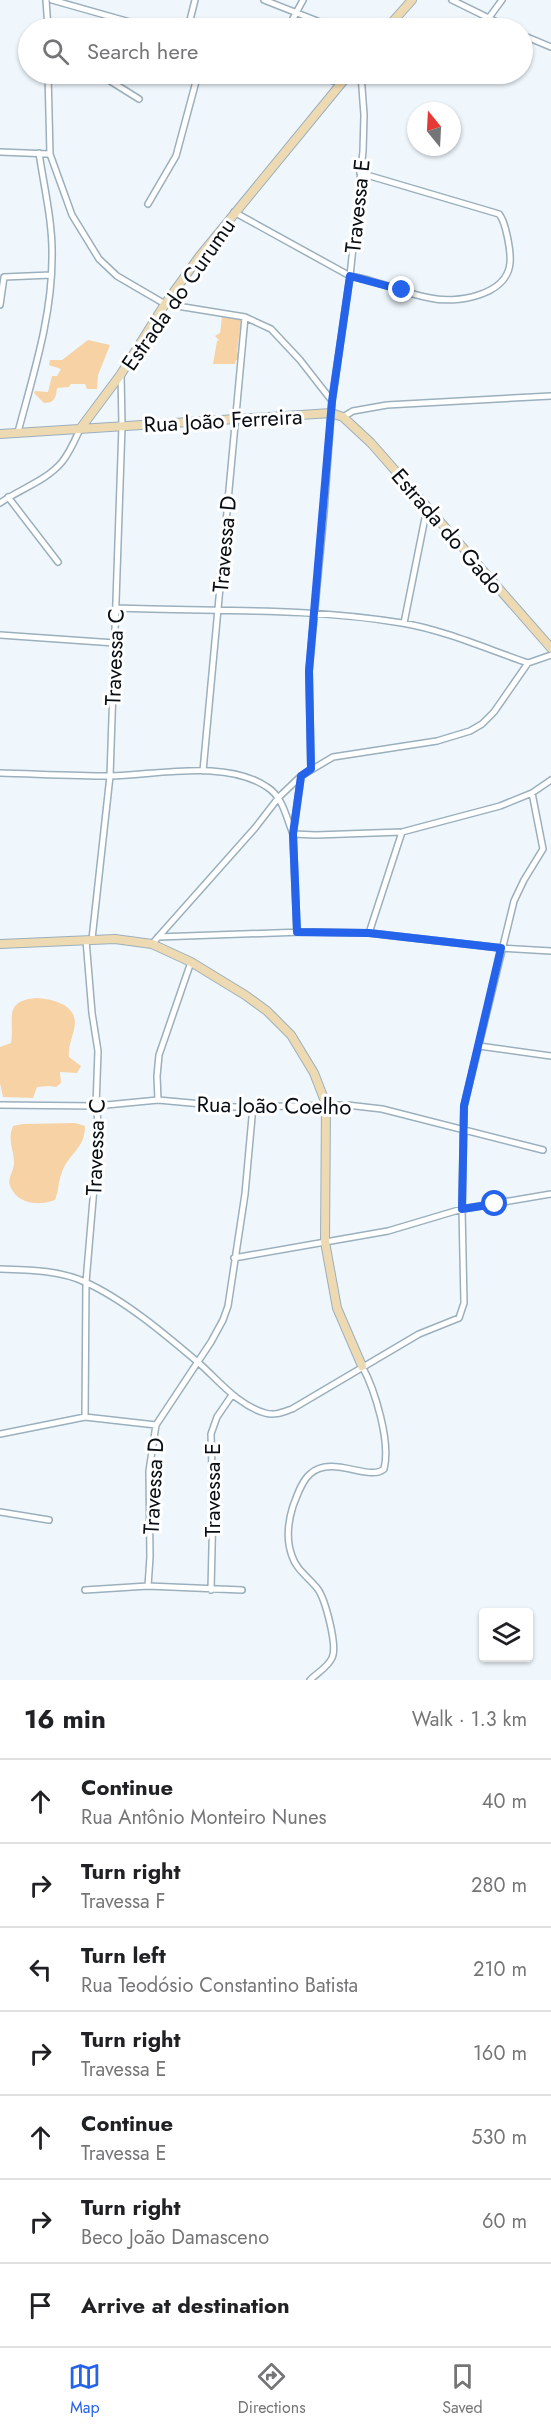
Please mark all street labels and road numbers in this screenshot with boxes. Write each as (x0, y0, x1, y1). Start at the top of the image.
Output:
street label: Travessa E (336, 157, 378, 255)
street label: Estrada do Curumu (113, 211, 243, 377)
street label: Rua João Ferreira (143, 400, 303, 440)
street label: Estrada do Gado (384, 461, 512, 601)
street label: Travessa D (204, 494, 244, 594)
street label: Travessa C (96, 608, 132, 706)
street label: Rua João Coelho (196, 1088, 352, 1122)
street label: Travessa C (77, 1098, 113, 1196)
street label: Travessa D (134, 1437, 172, 1535)
street label: Travessa E (196, 1443, 228, 1537)

